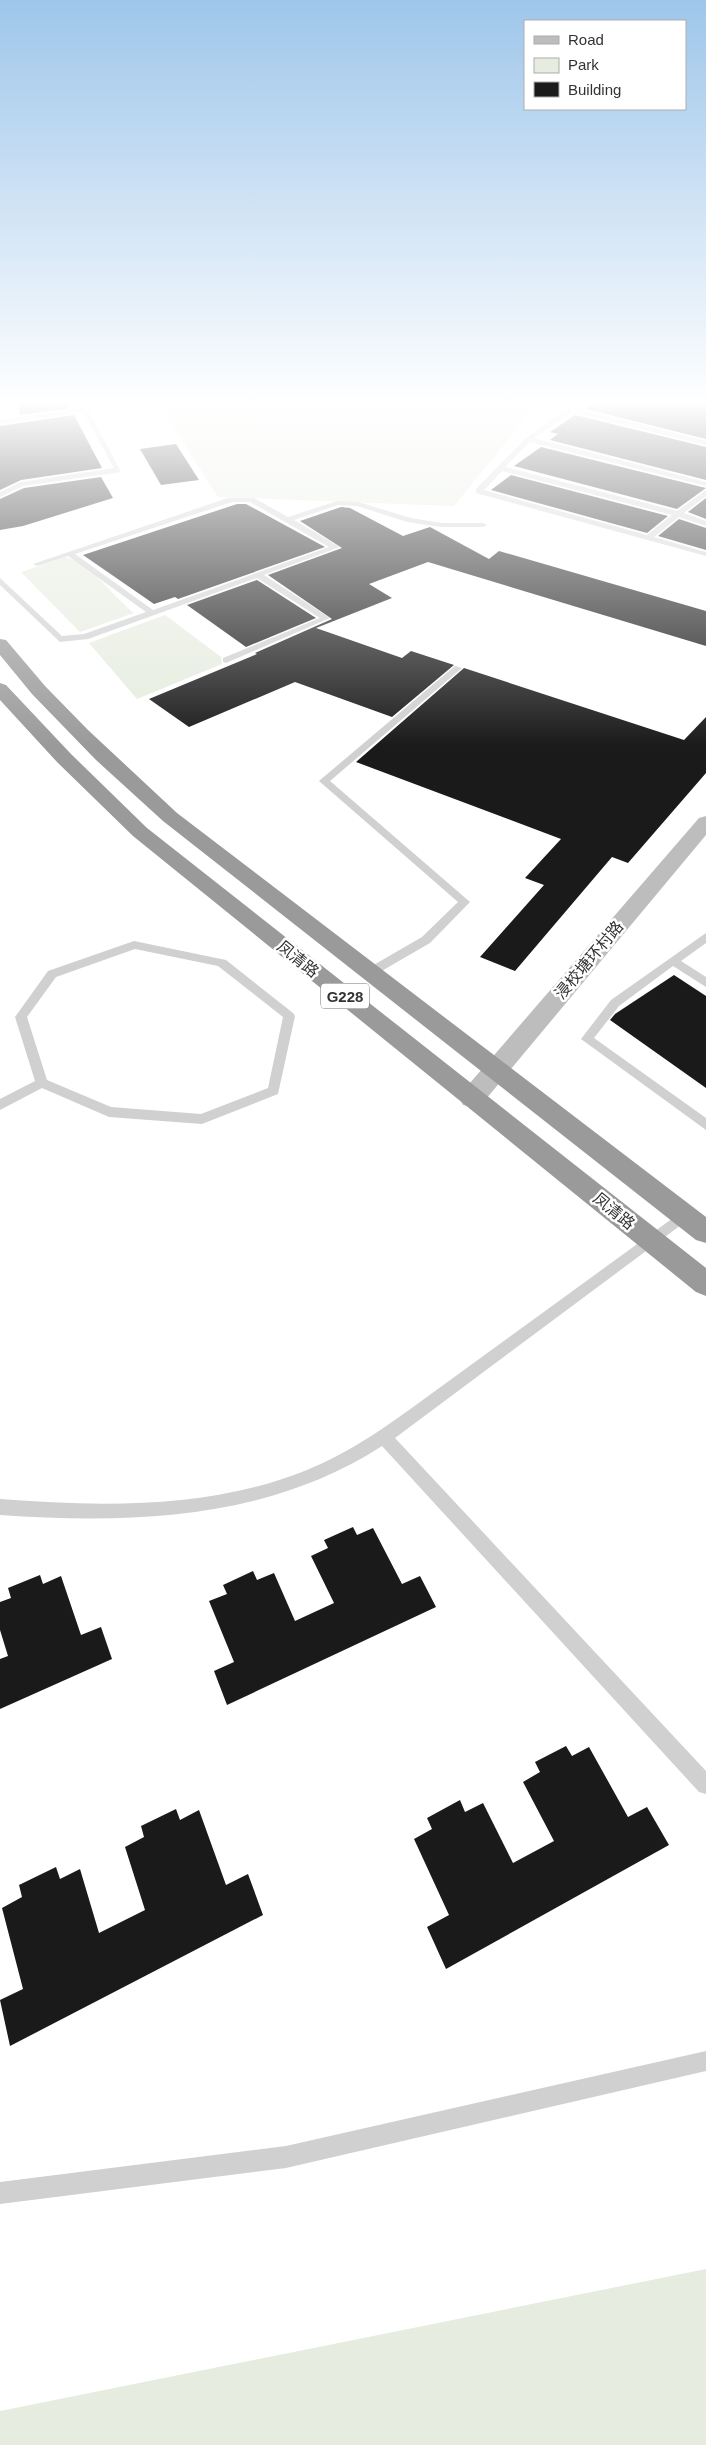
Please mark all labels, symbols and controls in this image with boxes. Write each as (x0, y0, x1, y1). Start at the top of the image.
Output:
legend (524, 20, 686, 110)
text: Road (568, 31, 604, 48)
text: Park (568, 56, 599, 73)
text: Building (568, 81, 621, 98)
street label: 浸校塘环村路 (552, 918, 626, 1002)
street label: 凤清路 (274, 937, 322, 981)
road number: G228 (321, 984, 369, 1008)
street label: 凤清路 (590, 1189, 638, 1233)

